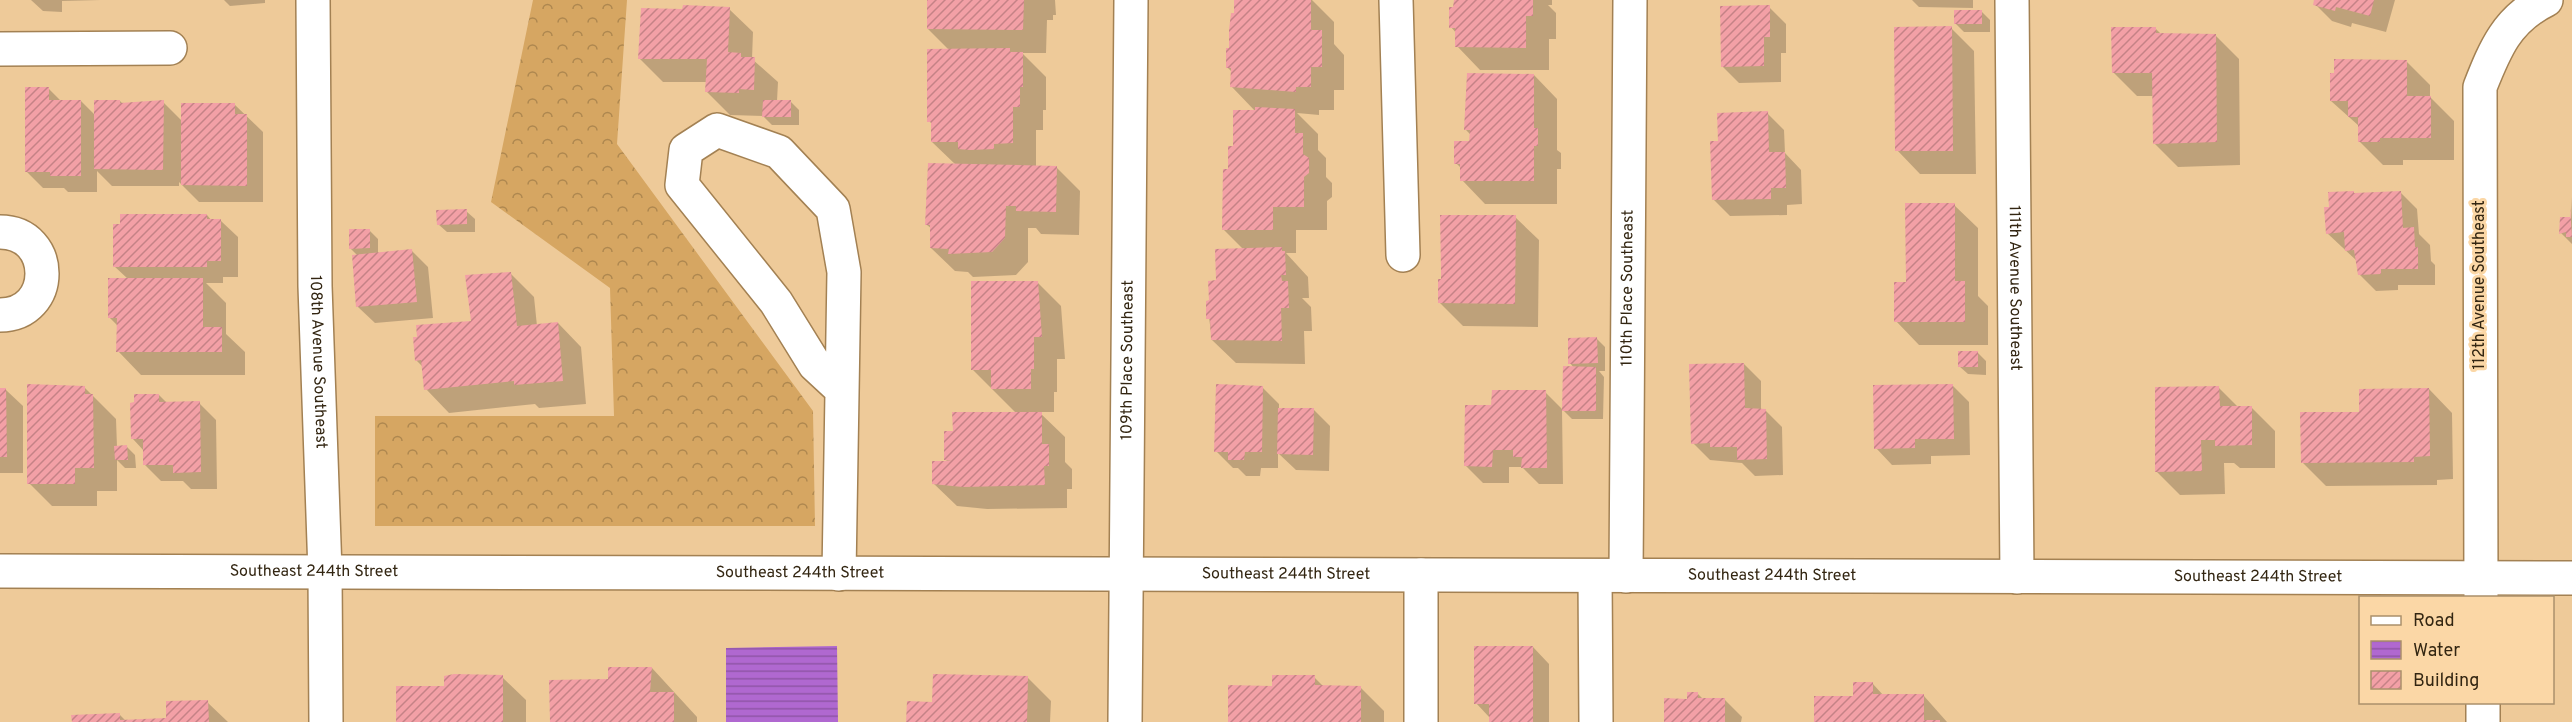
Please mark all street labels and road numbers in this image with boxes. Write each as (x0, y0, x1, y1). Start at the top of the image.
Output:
street label: 112th Avenue Southeast (2470, 200, 2490, 370)
street label: 111th Avenue Southeast (2004, 205, 2025, 371)
street label: 110th Place Southeast (1617, 210, 1639, 366)
street label: 108th Avenue Southeast (305, 275, 331, 449)
street label: 109th Place Southeast (1117, 280, 1139, 440)
street label: Southeast 244th Street (230, 562, 398, 582)
street label: Southeast 244th Street (716, 563, 884, 583)
street label: Southeast 244th Street (1202, 564, 1370, 585)
street label: Southeast 244th Street (1688, 566, 1856, 586)
street label: Southeast 244th Street (2174, 567, 2342, 587)

